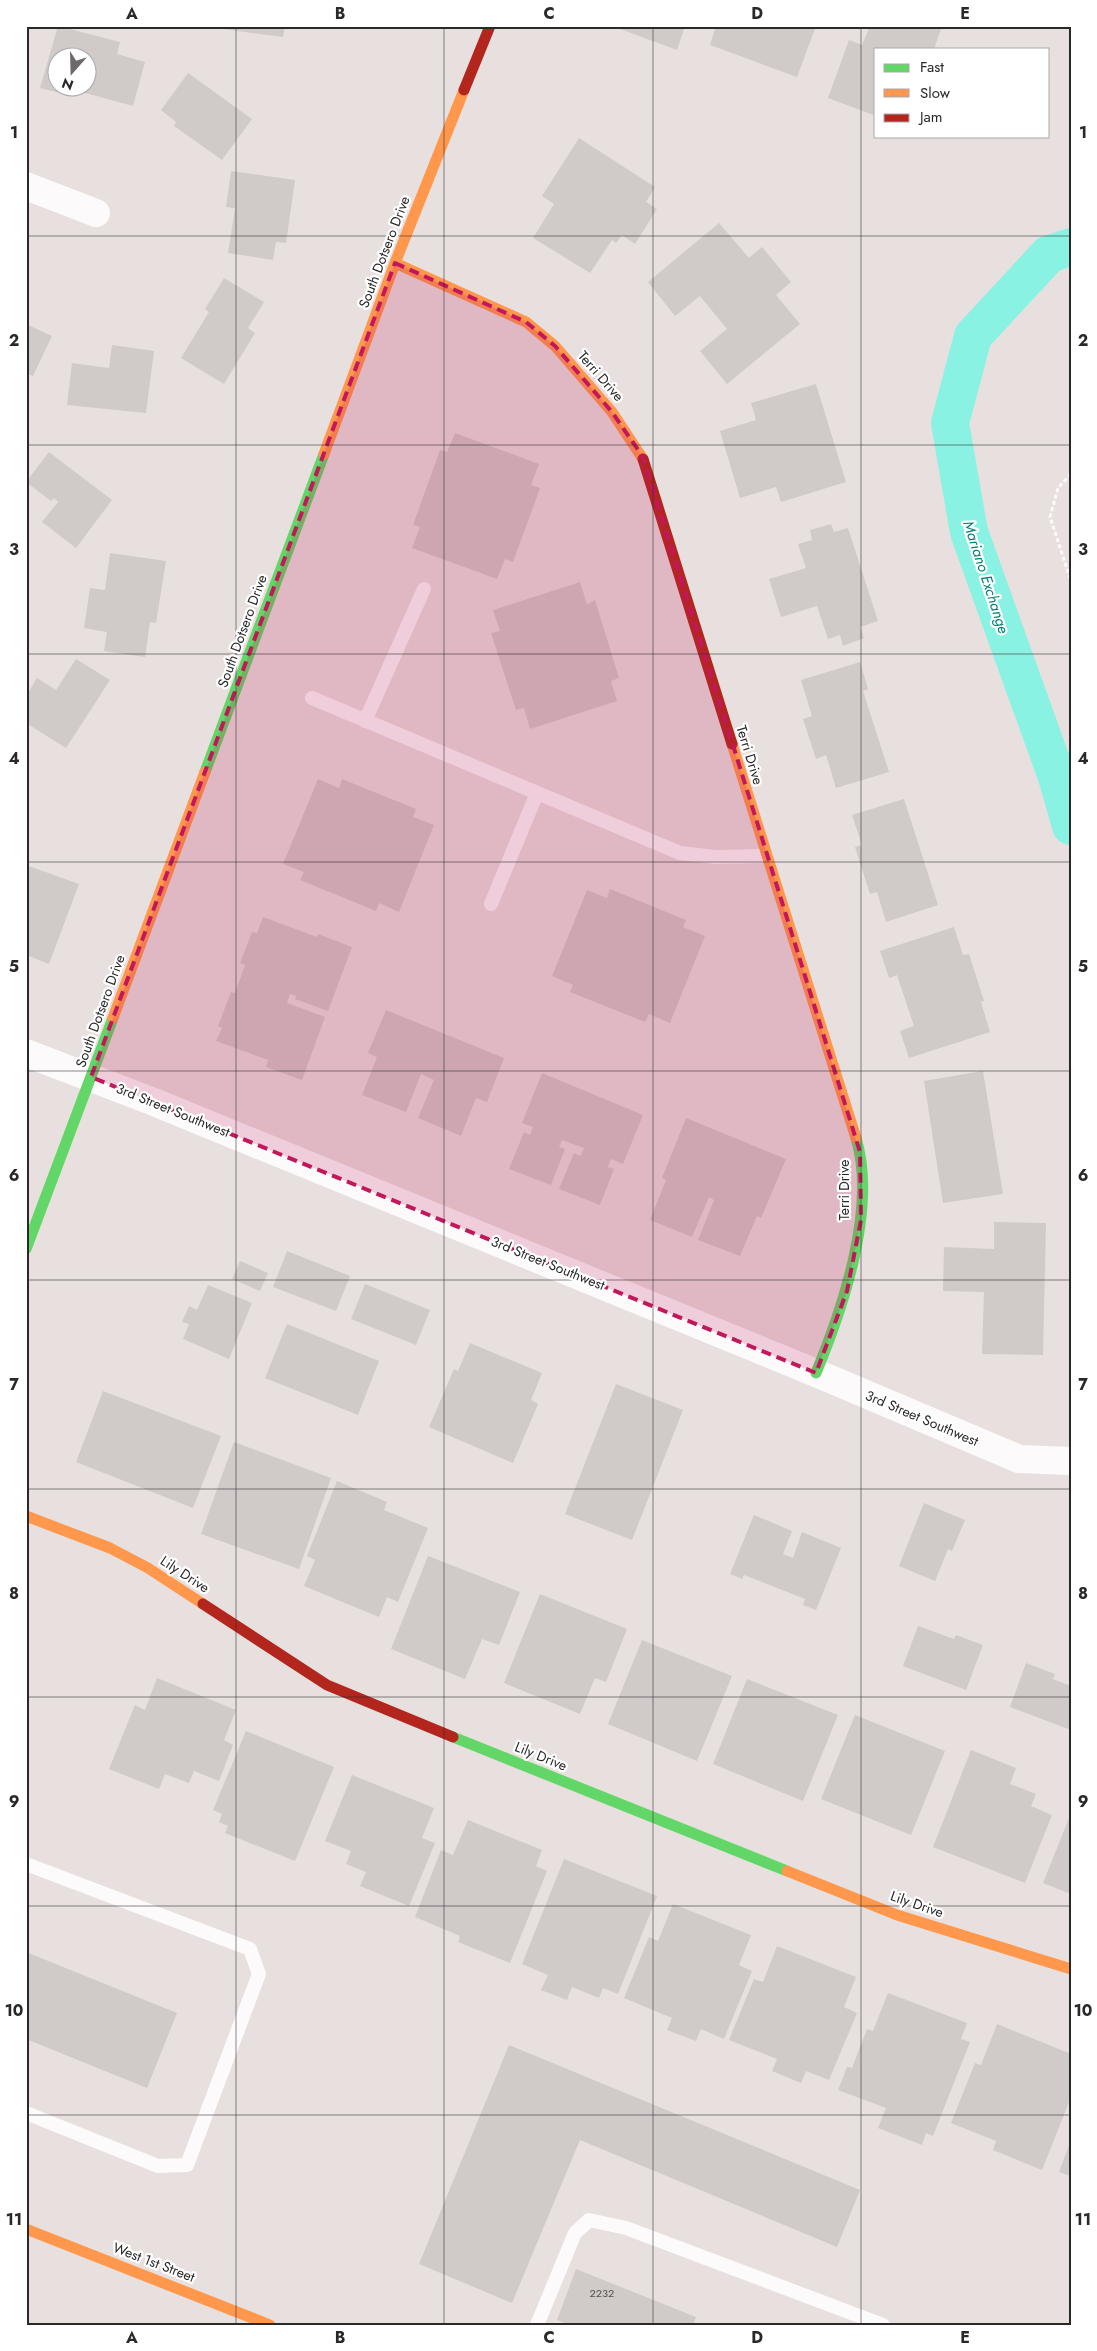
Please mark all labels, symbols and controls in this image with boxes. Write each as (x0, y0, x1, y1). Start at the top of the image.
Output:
text: A (125, 2, 138, 25)
text: B (335, 2, 345, 25)
text: C (543, 2, 555, 25)
text: D (751, 2, 763, 25)
text: E (960, 2, 970, 25)
north arrow (48, 48, 98, 98)
legend (874, 48, 1050, 138)
text: Fast (920, 56, 944, 78)
text: N (59, 73, 76, 96)
text: Slow (920, 82, 951, 104)
text: Jam (918, 106, 943, 128)
text: 1 (10, 121, 18, 144)
text: 1 (1079, 121, 1087, 144)
street label: South Dotsero Drive (353, 193, 415, 311)
text: 2 (9, 329, 19, 352)
text: 2 (1078, 329, 1088, 352)
street label: Terri Drive (573, 346, 629, 406)
water label: Mariano Exchange (957, 518, 1015, 637)
text: 3 (9, 538, 19, 561)
text: 3 (1078, 538, 1088, 561)
street label: South Dotsero Drive (212, 572, 272, 690)
street label: Terri Drive (732, 723, 768, 787)
text: 4 (8, 747, 20, 770)
text: 4 (1077, 747, 1089, 770)
street label: South Dotsero Drive (70, 952, 130, 1070)
text: 5 (9, 955, 19, 978)
text: 5 (1078, 955, 1088, 978)
street label: 3rd Street Southwest (113, 1078, 233, 1142)
street label: Terri Drive (834, 1160, 854, 1220)
text: 6 (9, 1164, 19, 1187)
text: 6 (1078, 1164, 1088, 1187)
street label: 3rd Street Southwest (488, 1231, 608, 1295)
text: 7 (9, 1373, 19, 1396)
text: 7 (1078, 1373, 1088, 1396)
street label: 3rd Street Southwest (862, 1385, 982, 1451)
street label: Lily Drive (157, 1551, 213, 1597)
text: 8 (9, 1582, 19, 1605)
text: 8 (1078, 1582, 1088, 1605)
street label: Lily Drive (512, 1736, 570, 1776)
text: 9 (9, 1790, 19, 1813)
text: 9 (1078, 1790, 1088, 1813)
street label: Lily Drive (888, 1886, 946, 1922)
text: 10 (5, 1999, 23, 2022)
text: 10 (1074, 1999, 1092, 2022)
text: 11 (6, 2208, 22, 2231)
text: 11 (1075, 2208, 1091, 2231)
street label: West 1st Street (110, 2237, 198, 2287)
house number: 2232 (590, 2285, 614, 2301)
text: A (125, 2326, 138, 2349)
text: B (335, 2326, 345, 2349)
text: C (543, 2326, 555, 2349)
text: D (751, 2326, 763, 2349)
text: E (960, 2326, 970, 2349)

